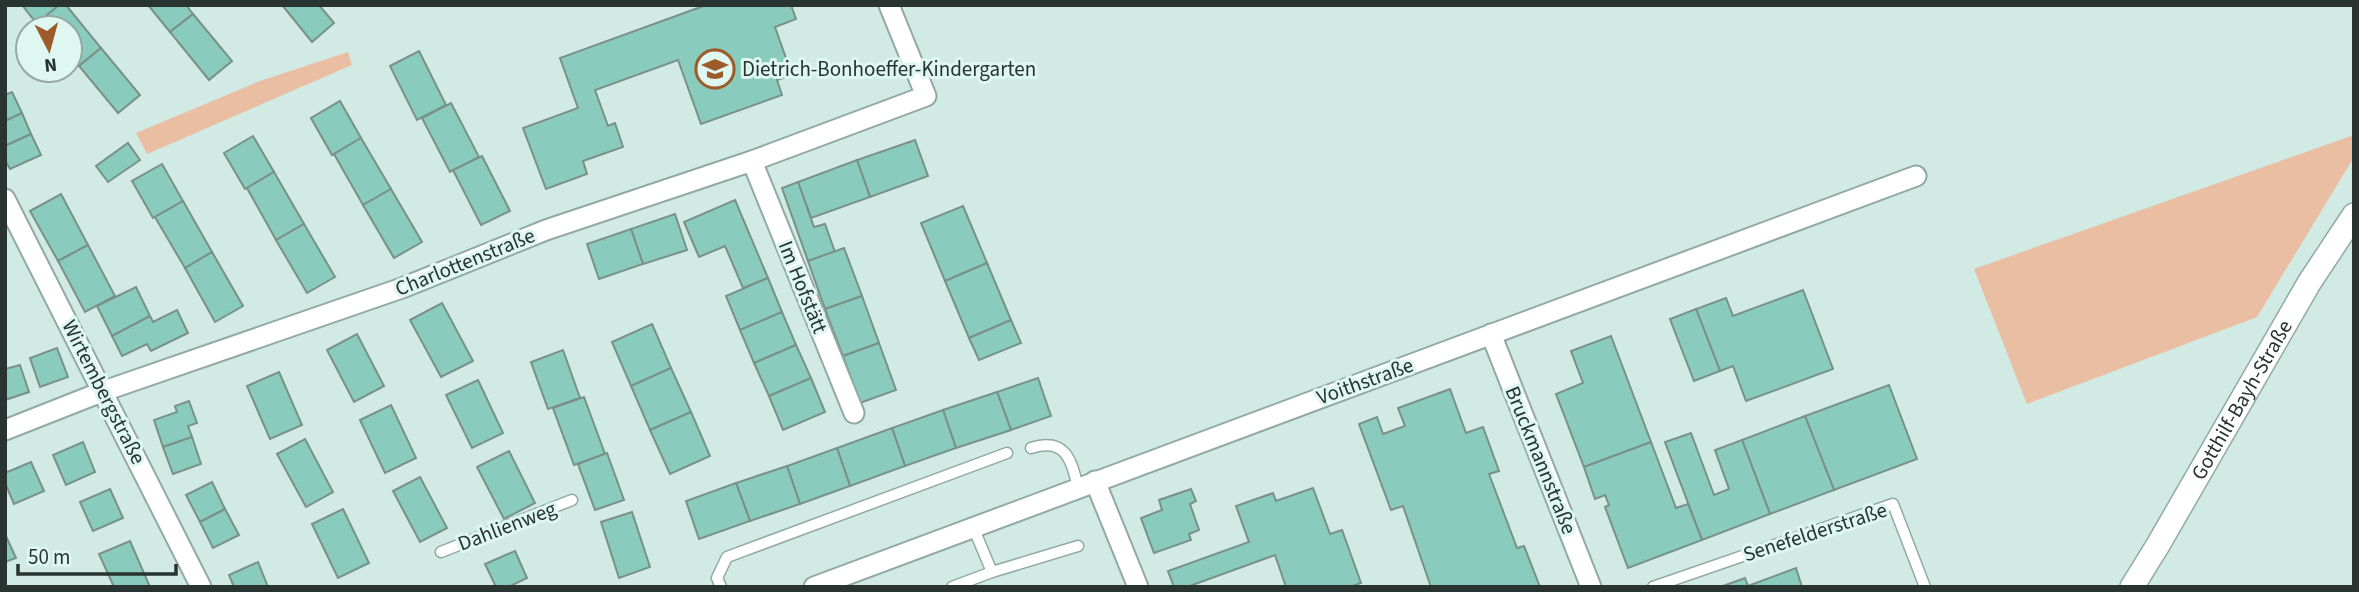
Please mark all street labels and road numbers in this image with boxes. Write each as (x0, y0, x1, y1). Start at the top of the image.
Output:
street label: Charlottenstraße (391, 220, 539, 304)
street label: Im Hofstätt (771, 236, 835, 338)
street label: Gotthilf-Bayh-Straße (2184, 314, 2300, 485)
street label: Wirtembergstraße (55, 315, 153, 469)
street label: Voithstraße (1312, 350, 1418, 412)
street label: Bruckmannstraße (1498, 381, 1584, 539)
street label: Dahlienweg (453, 493, 561, 558)
street label: Senefelderstraße (1739, 495, 1891, 569)

